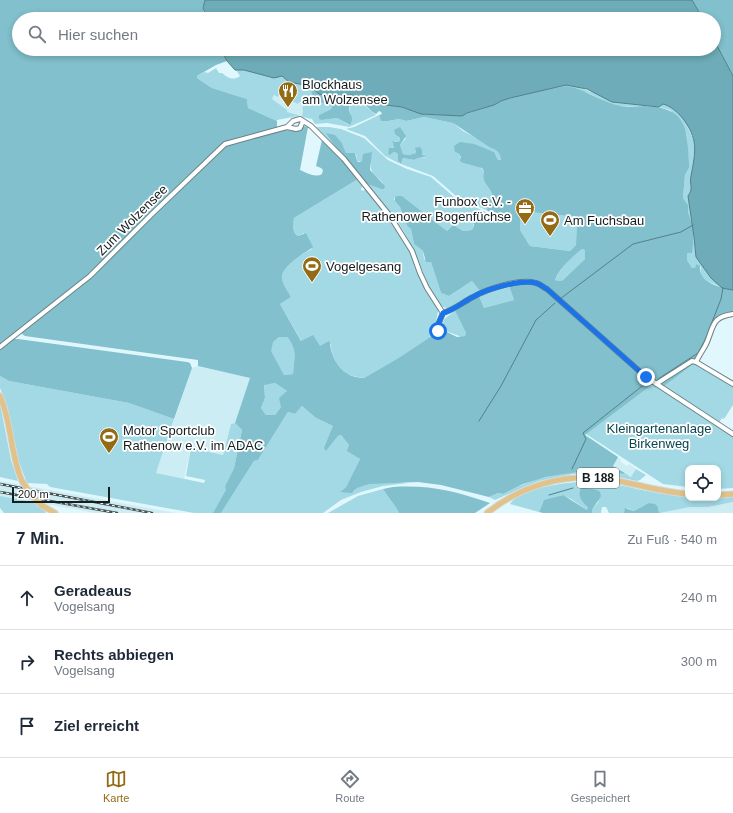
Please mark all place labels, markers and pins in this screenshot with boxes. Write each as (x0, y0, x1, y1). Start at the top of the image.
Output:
place label: Blockhaus am Wolzensee (302, 77, 388, 107)
restaurant icon: Blockhaus am Wolzensee (277, 80, 299, 108)
place label: Funbox e.V. - Rathenower Bogenfüchse (361, 194, 511, 224)
office icon: Funbox e.V. - Rathenower Bogenfüchse (514, 197, 536, 225)
sports icon: Am Fuchsbau (539, 209, 561, 237)
place label: Am Fuchsbau (564, 213, 644, 228)
sports icon: Vogelgesang (301, 255, 323, 283)
place label: Vogelgesang (326, 259, 401, 274)
place label: Motor Sportclub Rathenow e.V. im ADAC (123, 423, 263, 453)
sports icon: Motor Sportclub Rathenow e.V. im ADAC (98, 426, 120, 454)

